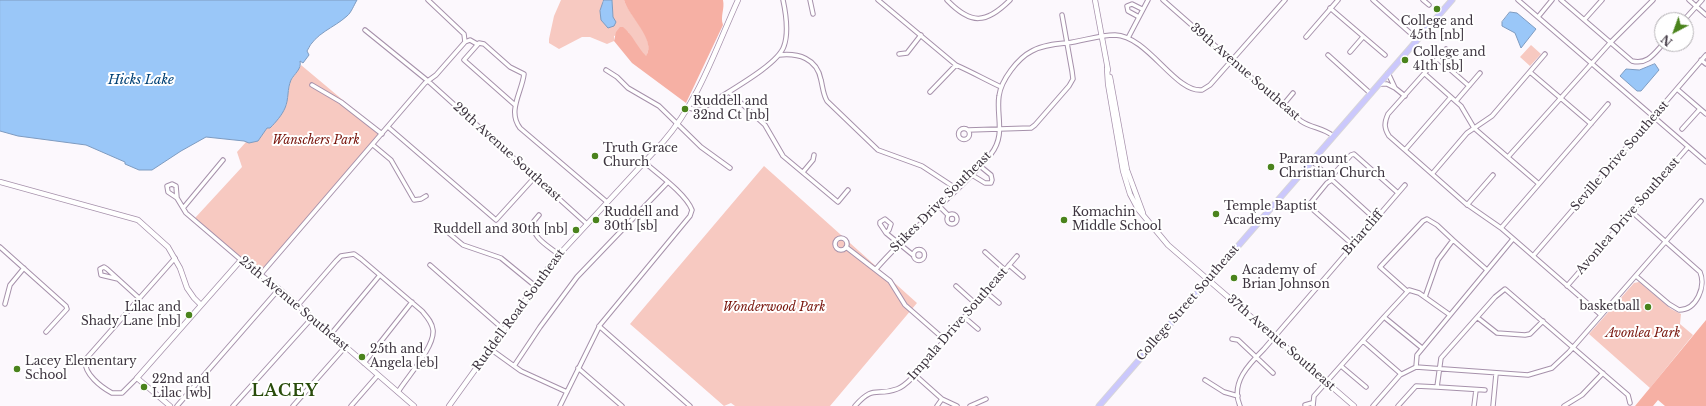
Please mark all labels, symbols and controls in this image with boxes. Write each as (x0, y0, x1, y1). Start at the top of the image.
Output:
marker: College and 45th [nb] (1432, 4, 1442, 14)
north arrow (1654, 12, 1694, 52)
place label: College and 45th [nb] (1401, 15, 1473, 43)
street label: 39th Avenue Southeast (1187, 21, 1303, 123)
text: N (1658, 32, 1675, 49)
place label: College and 41th [sb] (1413, 46, 1486, 74)
marker: College and 41th [sb] (1400, 55, 1410, 65)
water label: Hicks Lake (108, 72, 174, 88)
place label: Ruddell and 32nd Ct [nb] (693, 95, 770, 123)
street label: Seville Drive Southeast (1568, 98, 1672, 214)
street label: 29th Avenue Southeast (450, 100, 564, 204)
marker: Ruddell and 32nd Ct [nb] (680, 104, 690, 114)
park label: Wanschers Park (272, 134, 360, 148)
place label: Truth Grace Church (603, 142, 678, 170)
street label: Stikes Drive Southeast (888, 149, 994, 255)
marker: Truth Grace Church (590, 151, 600, 161)
place label: Paramount Christian Church (1279, 153, 1385, 181)
street label: Avonlea Drive Southeast (1573, 155, 1683, 277)
marker: Paramount Christian Church (1266, 162, 1276, 172)
place label: Temple Baptist Academy (1224, 200, 1317, 228)
place label: Ruddell and 30th [sb] (604, 206, 679, 234)
place label: Komachin Middle School (1072, 206, 1162, 234)
street label: Briarcliff (1340, 208, 1386, 258)
marker: Temple Baptist Academy (1211, 209, 1221, 219)
marker: Ruddell and 30th [sb] (591, 215, 601, 225)
marker: Komachin Middle School (1059, 215, 1069, 225)
place label: Ruddell and 30th [nb] (433, 223, 568, 237)
marker: Ruddell and 30th [nb] (571, 225, 581, 235)
street label: College Street Southeast (1134, 242, 1242, 364)
street label: Ruddell Road Southeast (470, 246, 568, 374)
street label: 25th Avenue Southeast (236, 254, 352, 354)
place label: Academy of Brian Johnson (1242, 264, 1330, 292)
street label: Impala Drive Southeast (905, 265, 1011, 383)
marker: Academy of Brian Johnson (1229, 273, 1239, 283)
street label: 37th Avenue Southeast (1224, 292, 1338, 394)
place label: basketball (1579, 300, 1640, 314)
place label: Lilac and Shady Lane [nb] (81, 301, 181, 329)
park label: Wonderwood Park (723, 301, 825, 315)
marker: basketball (1643, 302, 1653, 312)
marker: Lilac and Shady Lane [nb] (184, 310, 194, 320)
park label: Avonlea Park (1606, 327, 1680, 341)
place label: 25th and Angela [eb] (370, 343, 438, 371)
marker: 25th and Angela [eb] (357, 352, 367, 362)
place label: Lacey Elementary School (25, 355, 137, 383)
marker: Lacey Elementary School (12, 364, 22, 374)
place label: 22nd and Lilac [wb] (152, 373, 212, 401)
district label: LACEY (251, 381, 319, 401)
marker: 22nd and Lilac [wb] (139, 382, 149, 392)

